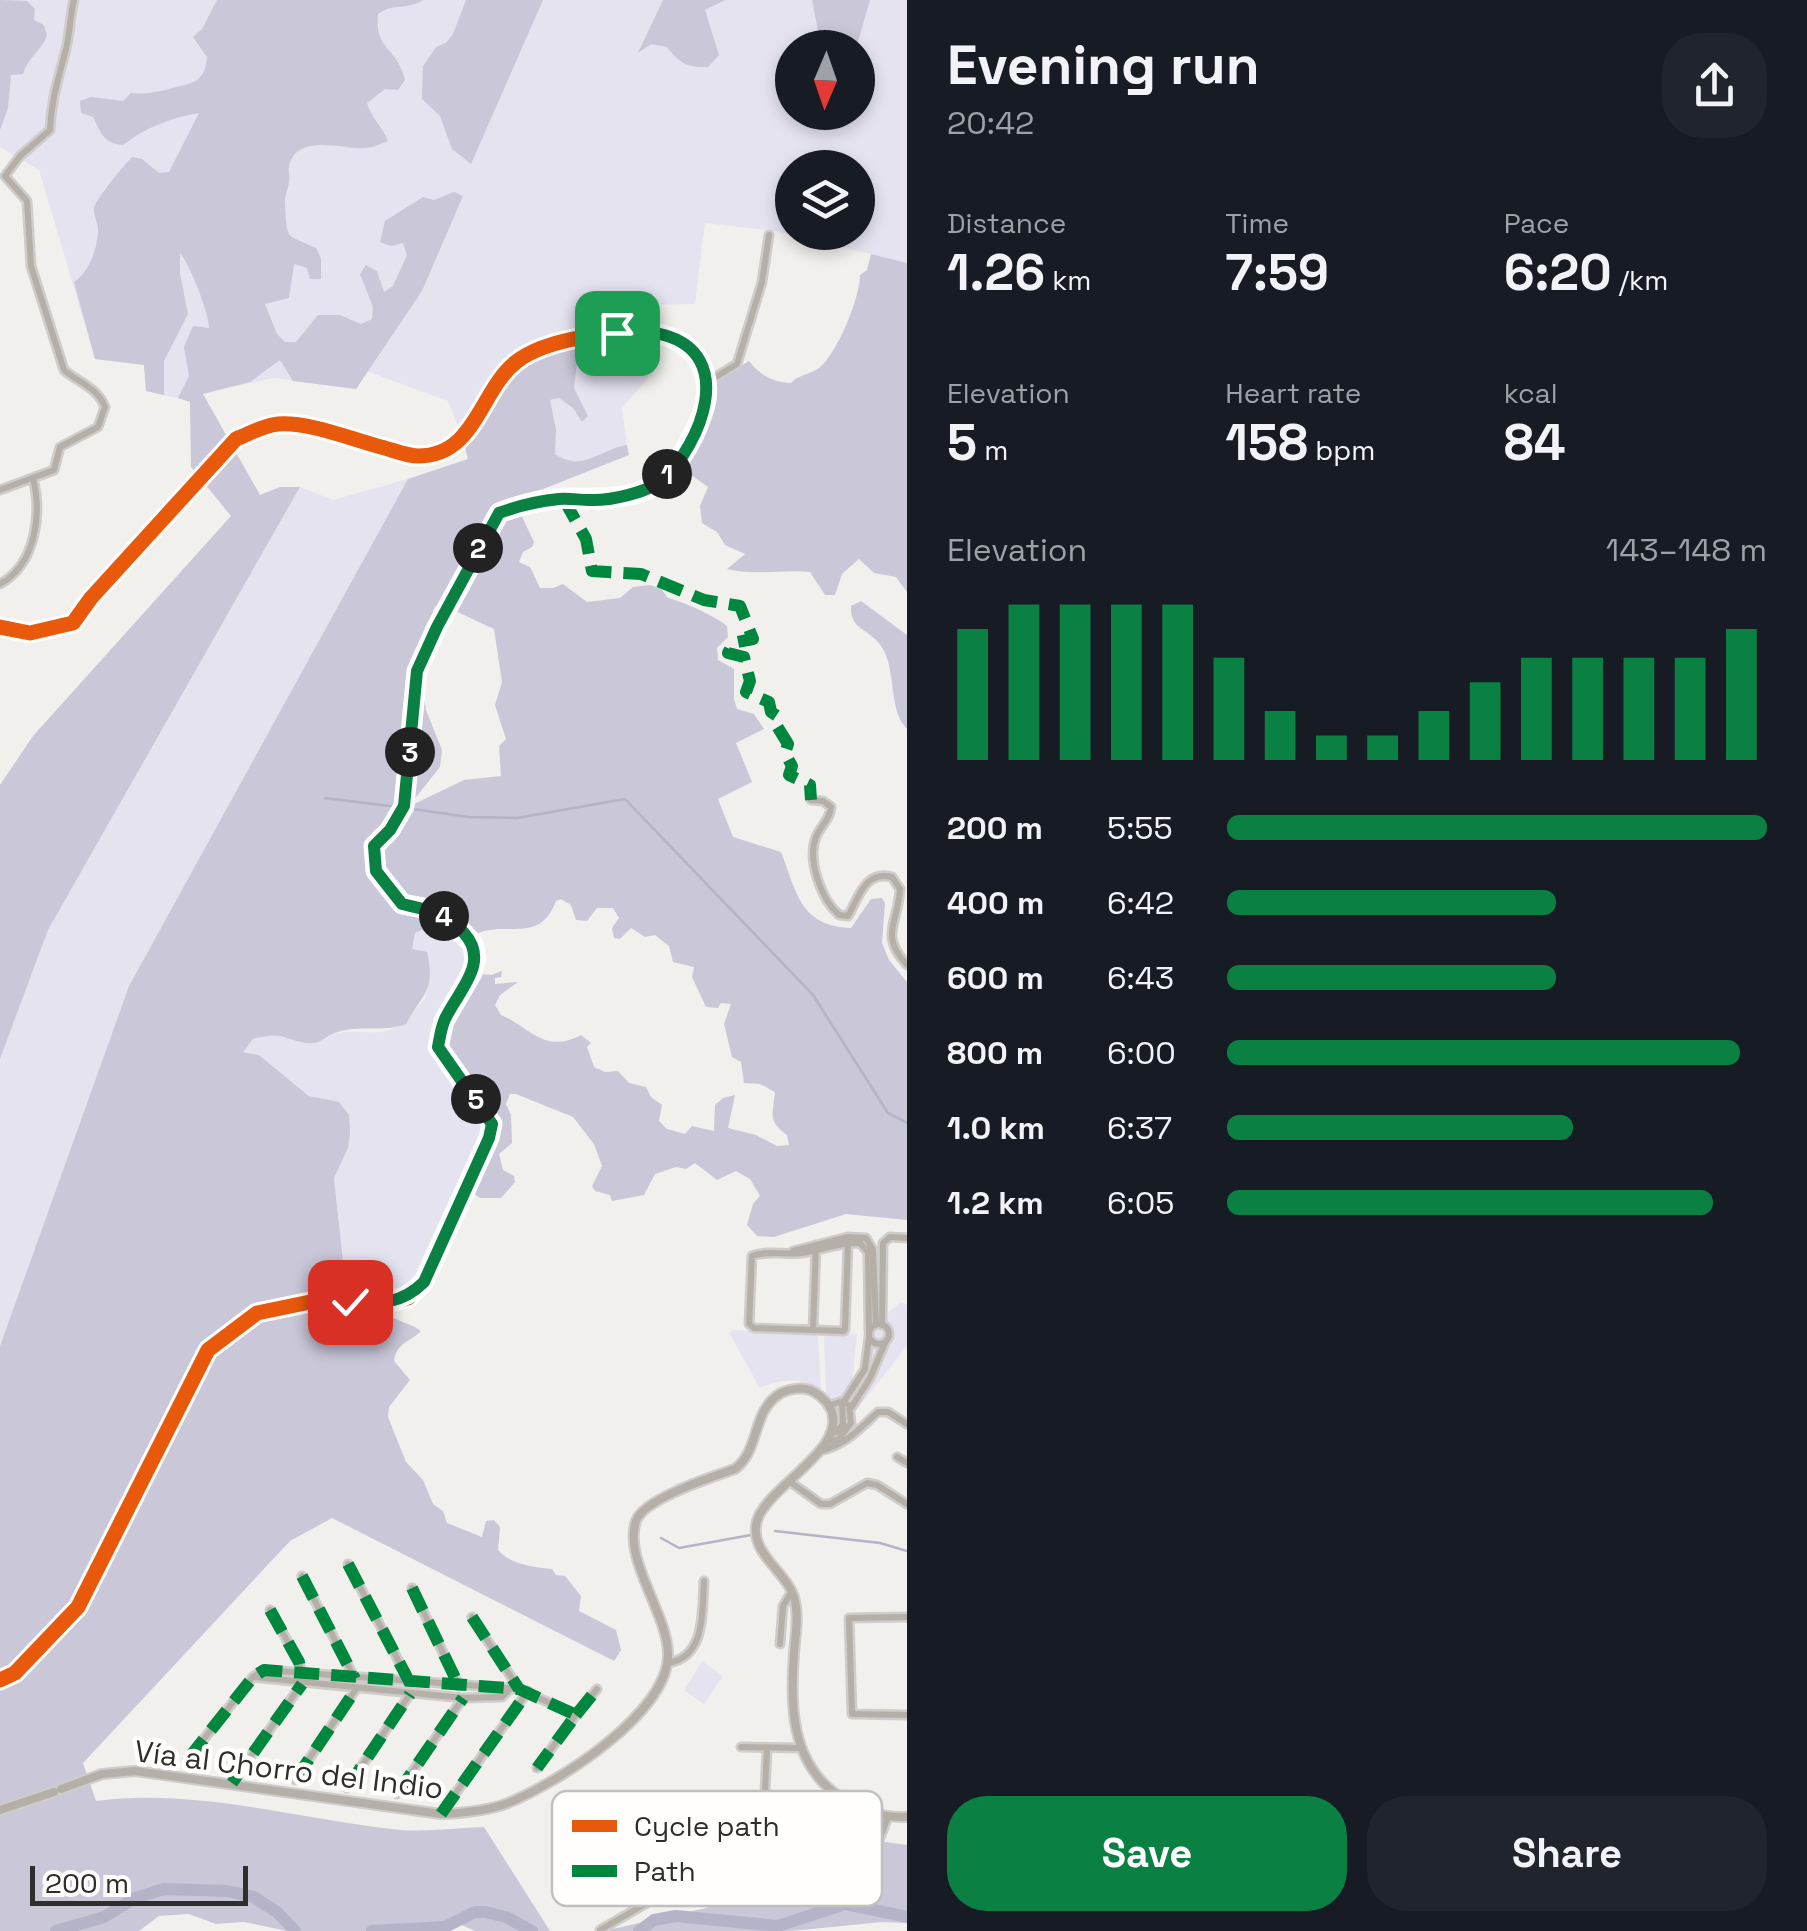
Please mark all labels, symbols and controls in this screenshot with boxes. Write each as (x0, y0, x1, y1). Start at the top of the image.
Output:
north arrow (775, 30, 875, 130)
map controls (775, 30, 875, 250)
text: Evening run (947, 30, 1260, 100)
button: share (1662, 33, 1767, 138)
text: 20:42 (947, 103, 1034, 143)
button: layers (775, 150, 875, 250)
text: Distance (947, 205, 1066, 241)
text: Time (1225, 205, 1289, 241)
text: Pace (1504, 205, 1569, 241)
text: 1.26 (947, 241, 1045, 305)
text: 7:59 (1225, 241, 1329, 305)
text: 6:20 (1504, 241, 1612, 305)
text: km (1045, 262, 1091, 298)
text: /km (1612, 262, 1668, 298)
pin (575, 291, 660, 376)
icon: arrive (590, 306, 645, 361)
text: Elevation (947, 375, 1070, 411)
text: Heart rate (1225, 375, 1361, 411)
text: kcal (1504, 375, 1558, 411)
text: 5 (947, 411, 977, 475)
text: 158 (1225, 411, 1308, 475)
text: 84 (1504, 411, 1565, 475)
text: m (977, 432, 1008, 468)
text: bpm (1308, 432, 1375, 468)
pin: 1 (642, 449, 692, 499)
text: 1 (661, 456, 673, 492)
pin: 2 (453, 523, 503, 573)
text: 2 (470, 530, 486, 566)
text: Elevation (947, 530, 1087, 570)
text: 143–148 m (1606, 530, 1767, 570)
pin: 3 (385, 727, 435, 777)
text: 3 (401, 734, 419, 770)
text: 200 m (947, 808, 1043, 848)
text: 5:55 (1107, 808, 1173, 848)
text: 400 m (947, 883, 1044, 923)
text: 6:42 (1107, 883, 1174, 923)
pin: 4 (419, 891, 469, 941)
text: 4 (435, 898, 453, 934)
text: 600 m (947, 958, 1044, 998)
text: 6:43 (1107, 958, 1174, 998)
text: 800 m (947, 1033, 1043, 1073)
text: 6:00 (1107, 1033, 1176, 1073)
pin: 5 (451, 1074, 501, 1124)
text: 5 (468, 1081, 484, 1117)
text: 1.0 km (947, 1108, 1045, 1148)
text: 6:37 (1107, 1108, 1172, 1148)
text: 1.2 km (947, 1183, 1044, 1223)
text: 6:05 (1107, 1183, 1174, 1223)
pin (308, 1260, 393, 1345)
icon: check (323, 1275, 378, 1330)
street label: Vía al Chorro del Indio (132, 1731, 446, 1808)
legend (552, 1791, 882, 1906)
button: Save (947, 1796, 1347, 1911)
button: Share (1367, 1796, 1767, 1911)
text: Cycle path (634, 1808, 780, 1844)
text: Path (634, 1853, 696, 1889)
scale bar (30, 1861, 248, 1906)
text: 200 m (45, 1865, 129, 1901)

